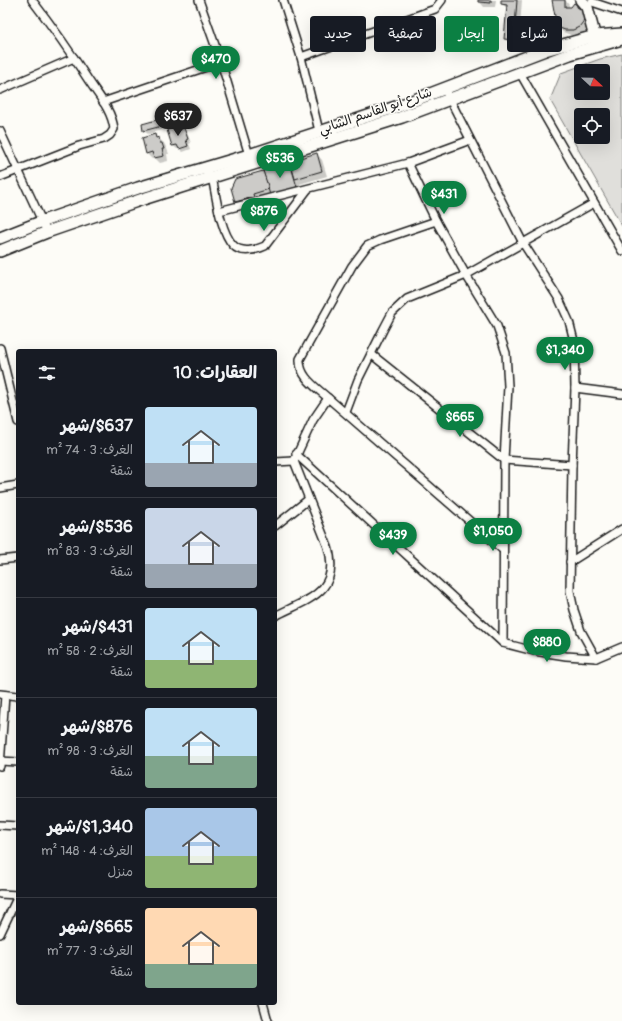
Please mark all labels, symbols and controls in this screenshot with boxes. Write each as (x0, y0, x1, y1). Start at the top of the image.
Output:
chip: جديد (310, 16, 366, 52)
chip: تصفية (374, 16, 436, 52)
chip: إيجار (444, 16, 499, 52)
chip: شراء (507, 16, 562, 52)
pin: $470 (192, 46, 240, 80)
text: $470 (201, 51, 231, 67)
north arrow (574, 64, 610, 100)
map controls (574, 64, 610, 144)
street label: شارع أبو القاسم الشابي (317, 84, 435, 141)
pin: $637 (154, 103, 202, 137)
text: $637 (164, 108, 192, 124)
button: locate (574, 108, 610, 144)
pin: $536 (256, 145, 304, 179)
text: $536 (266, 150, 294, 166)
pin: $431 (420, 181, 468, 215)
text: $431 (431, 186, 457, 202)
pin: $876 (240, 198, 288, 232)
text: $876 (250, 203, 278, 219)
pin: $1,340 (532, 337, 598, 371)
text: $1,340 (545, 342, 585, 358)
icon: filters (36, 362, 58, 384)
text: العقارات: 10 (174, 362, 257, 383)
pin: $665 (436, 404, 484, 438)
text: $665 (445, 409, 475, 425)
text: $637/شهر (61, 415, 133, 436)
icon: home (177, 423, 225, 471)
text: الغرف: 3 · 74 m² (46, 442, 133, 458)
text: شقة (110, 463, 133, 479)
text: $536/شهر (61, 516, 133, 537)
pin: $1,050 (460, 518, 526, 552)
pin: $439 (369, 522, 417, 556)
text: $1,050 (473, 523, 513, 539)
icon: home (177, 524, 225, 572)
text: $439 (379, 527, 407, 543)
text: الغرف: 3 · 83 m² (47, 543, 133, 559)
text: شقة (110, 564, 133, 580)
text: $431/شهر (63, 616, 133, 637)
icon: home (177, 624, 225, 672)
pin: $880 (523, 629, 571, 663)
text: $880 (532, 634, 562, 650)
text: الغرف: 2 · 58 m² (47, 643, 133, 659)
text: شقة (110, 664, 133, 680)
text: $876/شهر (62, 716, 133, 737)
icon: home (177, 724, 225, 772)
text: الغرف: 3 · 98 m² (48, 743, 133, 759)
text: شقة (110, 764, 133, 780)
text: $1,340/شهر (47, 816, 133, 837)
icon: home (177, 824, 225, 872)
text: الغرف: 4 · 148 m² (41, 843, 133, 859)
text: منزل (107, 864, 133, 880)
text: $665/شهر (60, 916, 133, 937)
icon: home (177, 924, 225, 972)
text: الغرف: 3 · 77 m² (47, 943, 133, 959)
text: شقة (110, 964, 133, 980)

